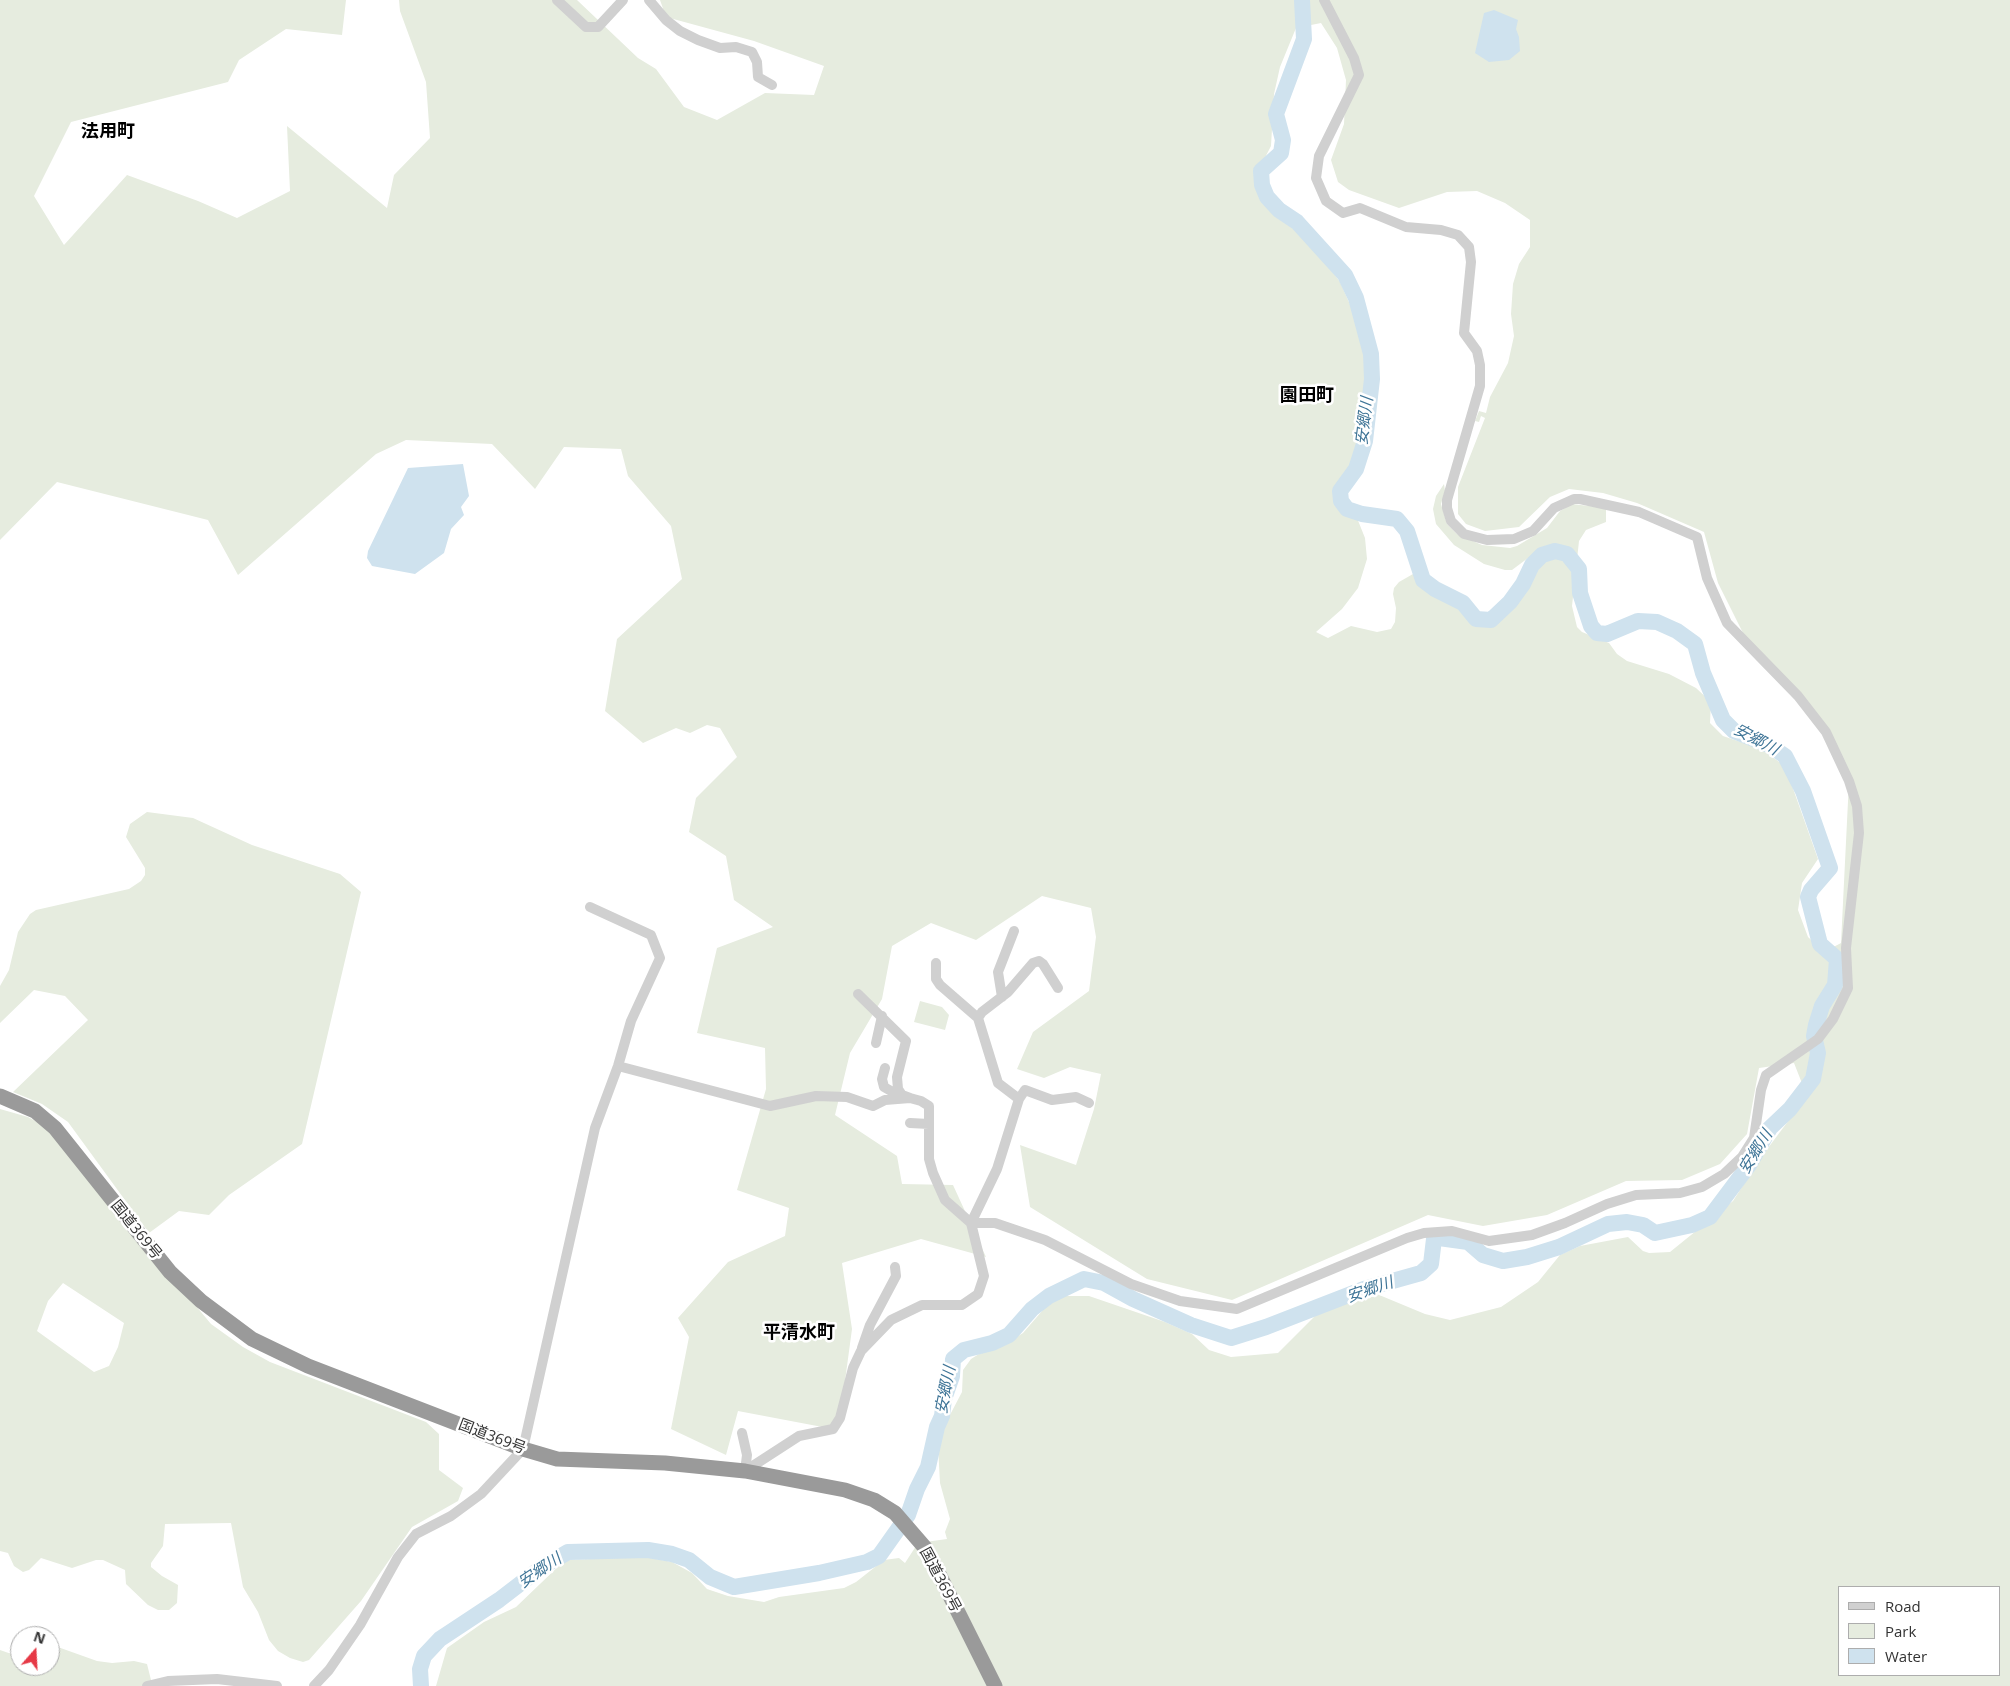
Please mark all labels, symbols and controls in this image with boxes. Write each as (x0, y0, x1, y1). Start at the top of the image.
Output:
district label: 法用町 (81, 121, 135, 143)
district label: 園田町 (1280, 385, 1334, 407)
water label: 安郷川 (1353, 396, 1377, 446)
water label: 安郷川 (1730, 720, 1782, 760)
water label: 安郷川 (1735, 1127, 1777, 1177)
street label: 国道369号 (107, 1197, 165, 1263)
water label: 安郷川 (1344, 1273, 1396, 1307)
district label: 平清水町 (763, 1322, 835, 1344)
water label: 安郷川 (932, 1365, 960, 1415)
street label: 国道369号 (456, 1416, 528, 1458)
street label: 国道369号 (915, 1545, 965, 1615)
water label: 安郷川 (515, 1550, 565, 1592)
legend (1838, 1586, 2000, 1676)
text: Road (1885, 1596, 1921, 1616)
text: Park (1885, 1621, 1916, 1641)
north arrow (10, 1626, 60, 1676)
text: N (31, 1626, 48, 1648)
text: Water (1885, 1646, 1927, 1666)

